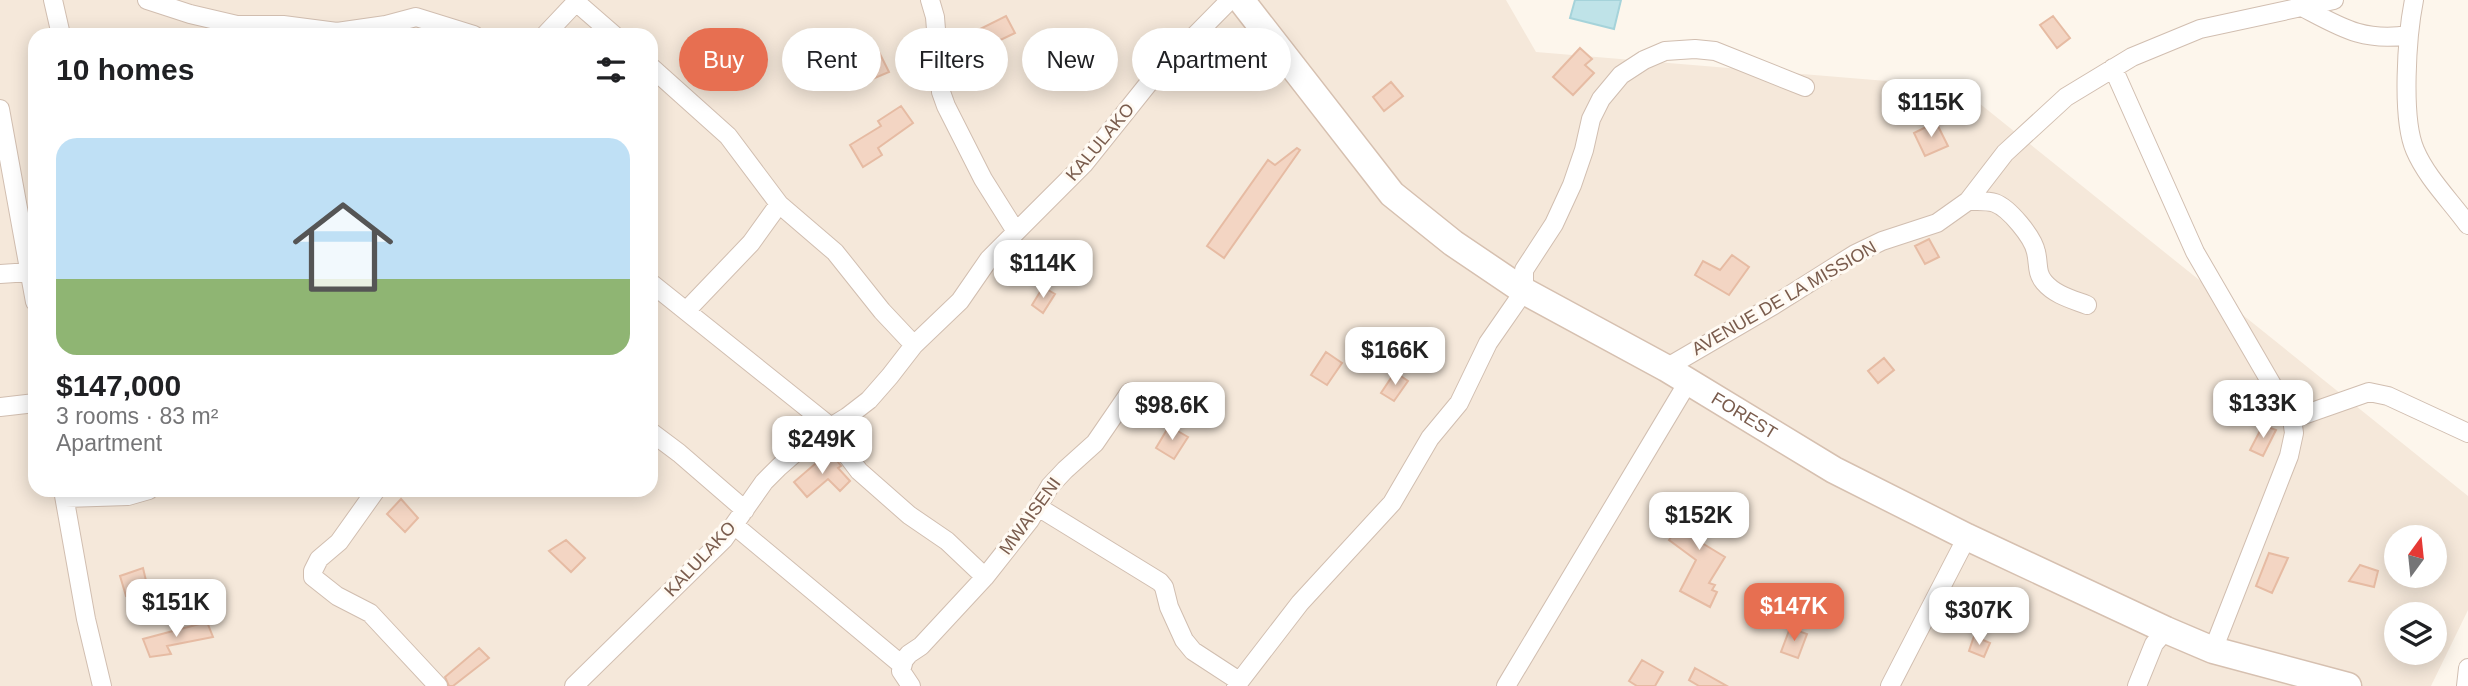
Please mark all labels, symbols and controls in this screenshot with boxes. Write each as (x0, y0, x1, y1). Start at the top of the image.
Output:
chip: Buy (679, 28, 768, 91)
chip: Rent (782, 28, 881, 91)
chip: Filters (895, 28, 1008, 91)
chip: New (1022, 28, 1118, 91)
chip: Apartment (1132, 28, 1291, 91)
icon: filters (592, 51, 630, 89)
text: 10 homes (56, 53, 194, 86)
pin: $115K (1882, 80, 1980, 139)
text: $115K (1898, 89, 1964, 115)
street label: KALULAKO (1062, 99, 1138, 185)
icon: home (280, 184, 406, 310)
street label: AVENUE DE LA MISSION (1688, 237, 1880, 359)
pin: $114K (994, 240, 1092, 300)
text: $114K (1010, 250, 1076, 276)
pin: $166K (1346, 328, 1444, 387)
text: $166K (1361, 337, 1429, 363)
text: $147,000 (56, 369, 181, 402)
pin: $133K (2214, 380, 2312, 440)
pin: $98.6K (1115, 382, 1229, 442)
street label: FOREST (1708, 388, 1781, 443)
text: $133K (2229, 390, 2297, 416)
text: $98.6K (1135, 392, 1209, 418)
text: 3 rooms · 83 m² (56, 403, 218, 429)
pin: $249K (773, 416, 871, 476)
text: $249K (788, 426, 856, 452)
text: Apartment (56, 430, 162, 456)
street label: MWAISENI (995, 474, 1065, 558)
pin: $152K (1650, 492, 1748, 552)
text: $152K (1665, 502, 1733, 528)
street label: KALULAKO (660, 517, 740, 601)
north arrow (2384, 525, 2446, 588)
map controls (2384, 525, 2447, 665)
pin: $151K (127, 580, 225, 639)
pin: $147K (1745, 584, 1843, 643)
pin: $307K (1930, 588, 2028, 647)
text: $151K (142, 589, 210, 615)
text: $147K (1760, 593, 1828, 619)
text: $307K (1945, 597, 2013, 623)
button: layers (2384, 602, 2447, 665)

